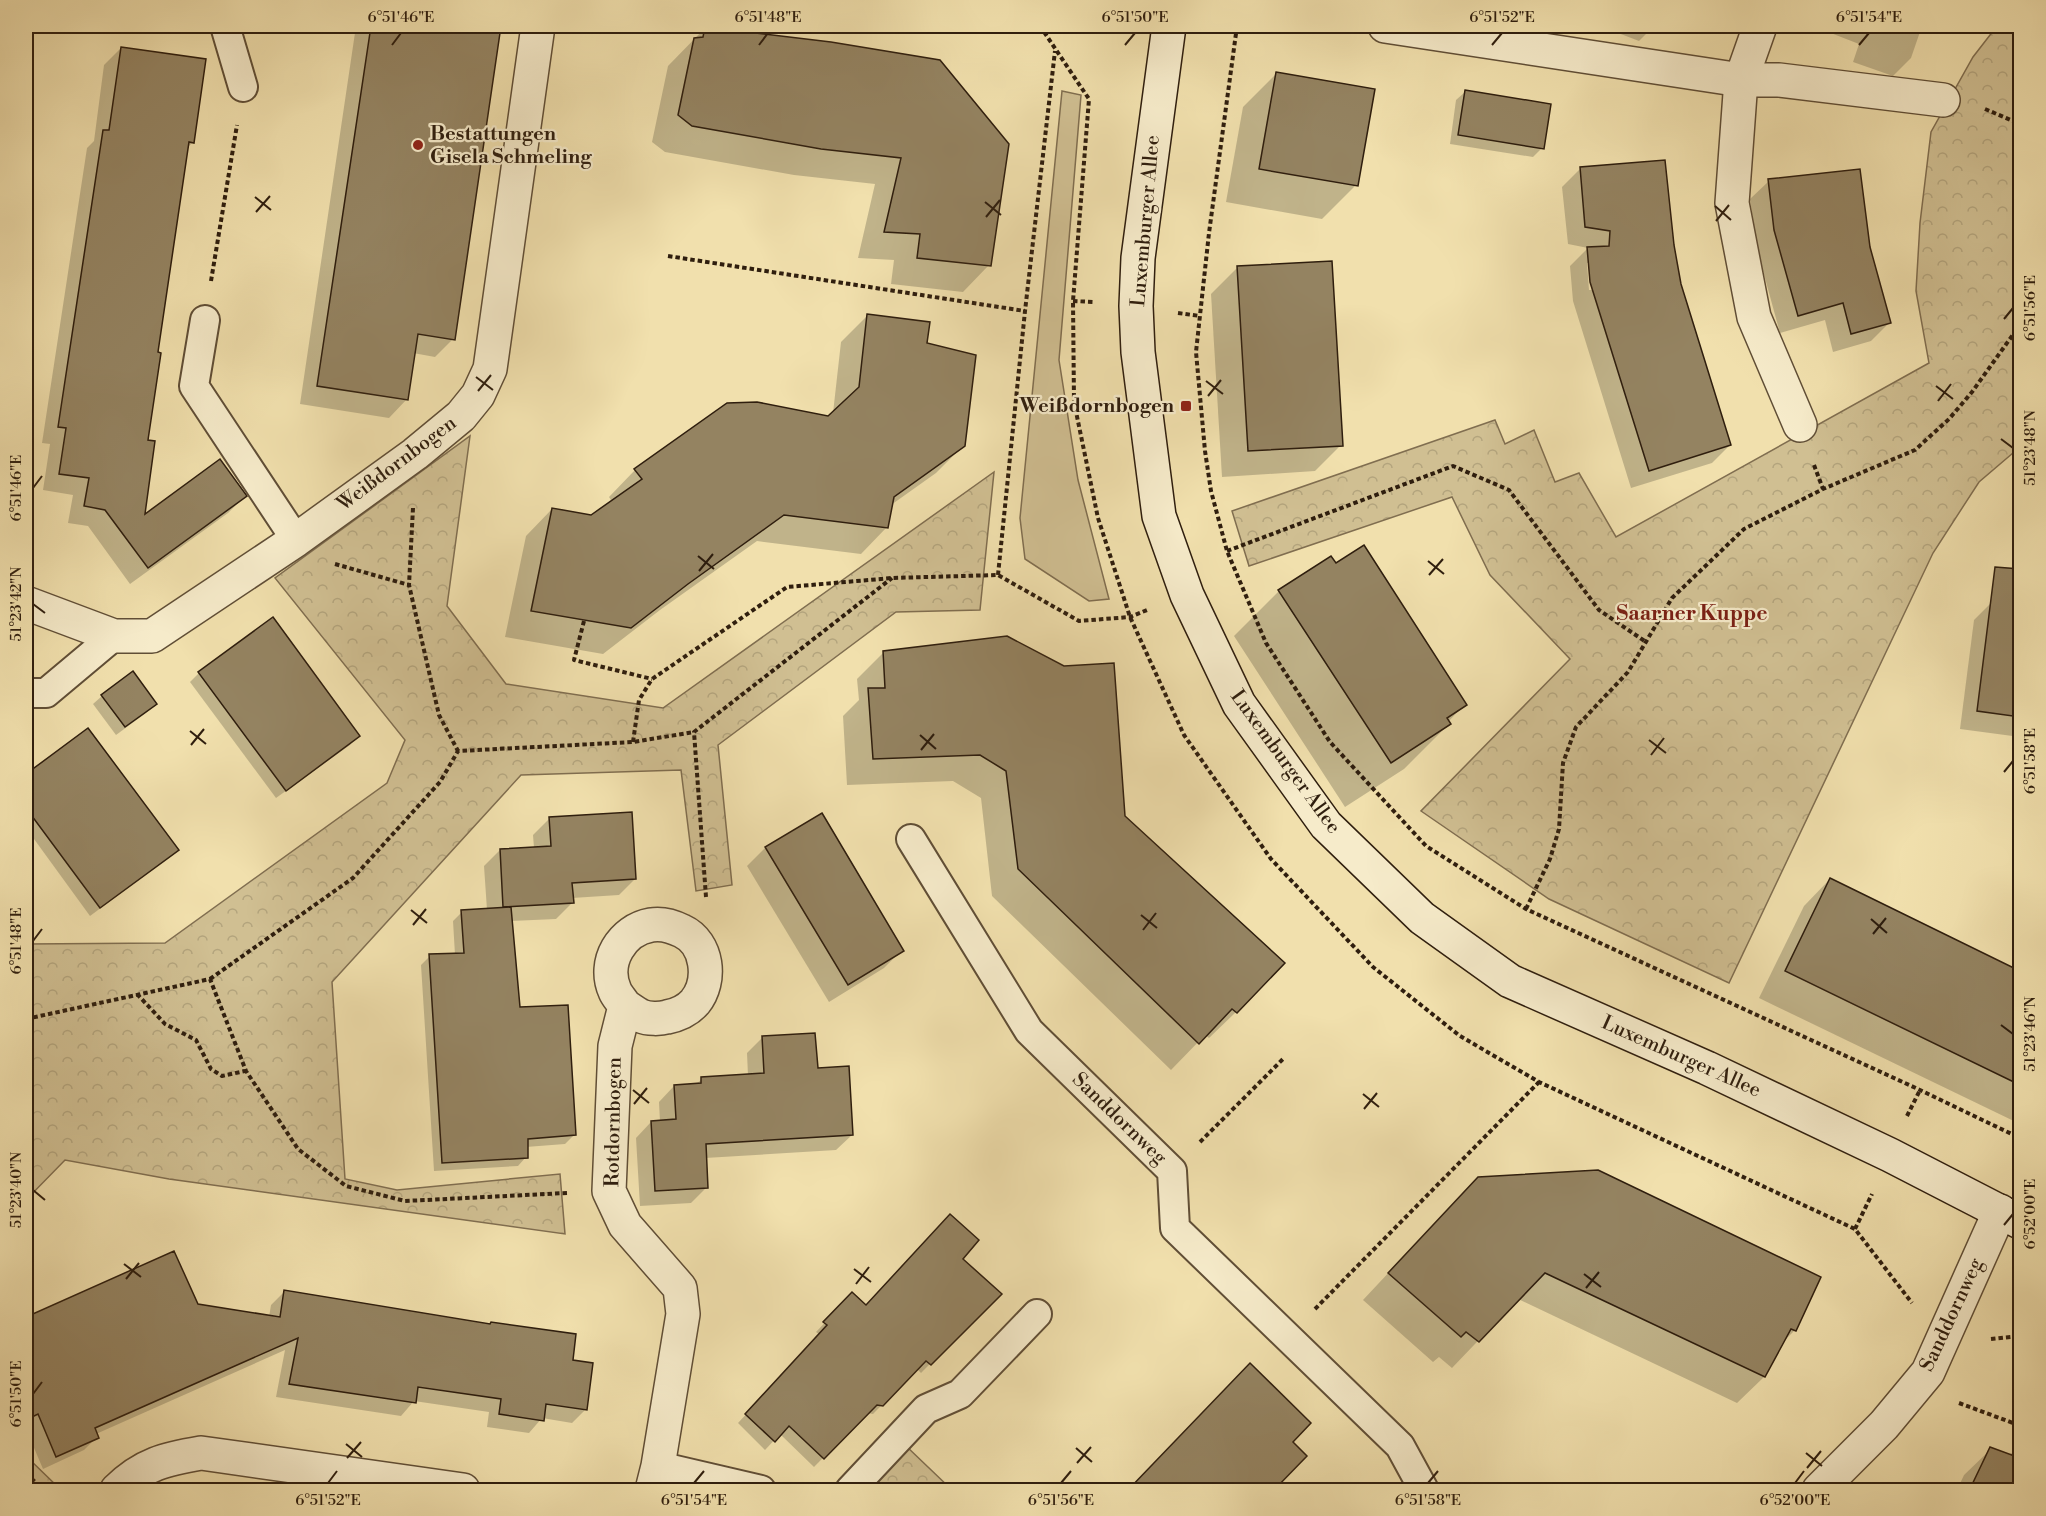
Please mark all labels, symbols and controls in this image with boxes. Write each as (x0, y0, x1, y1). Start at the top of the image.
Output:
text: 6°51'46"E (368, 8, 434, 27)
text: 6°51'48"E (734, 8, 802, 27)
text: 6°51'50"E (1101, 8, 1169, 27)
text: 6°51'52"E (1469, 8, 1535, 27)
text: 6°51'54"E (1836, 8, 1902, 27)
place label: Bestattungen Gisela Schmeling (430, 122, 592, 170)
street label: Luxemburger Allee (1126, 134, 1166, 308)
marker: Bestattungen Gisela Schmeling (411, 138, 425, 152)
text: 6°51'56"E (2021, 275, 2040, 341)
place label: Weißdornbogen (1018, 394, 1175, 419)
marker: Weißdornbogen (1179, 399, 1193, 413)
text: 51°23'48"N (2021, 410, 2040, 486)
street label: Weißdornbogen (332, 411, 462, 518)
text: 6°51'46"E (7, 455, 26, 521)
text: 51°23'42"N (7, 567, 26, 641)
district label: Saarner Kuppe (1616, 601, 1768, 627)
street label: Luxemburger Allee (1224, 685, 1346, 839)
text: 6°51'58"E (2021, 728, 2040, 794)
text: 6°51'48"E (7, 907, 26, 975)
text: 51°23'46"N (2021, 996, 2040, 1072)
street label: Luxemburger Allee (1597, 1011, 1765, 1103)
street label: Rotdornbogen (600, 1057, 628, 1187)
street label: Sanddornweg (1066, 1067, 1172, 1171)
text: 51°23'40"N (7, 1152, 26, 1228)
text: 6°52'00"E (2021, 1179, 2040, 1249)
street label: Sanddornweg (1915, 1254, 1989, 1376)
text: 6°51'50"E (7, 1360, 26, 1428)
text: 6°51'52"E (295, 1491, 361, 1510)
text: 6°51'54"E (661, 1491, 727, 1510)
text: 6°51'56"E (1028, 1491, 1094, 1510)
text: 6°51'58"E (1395, 1491, 1461, 1510)
text: 6°52'00"E (1760, 1491, 1830, 1510)

